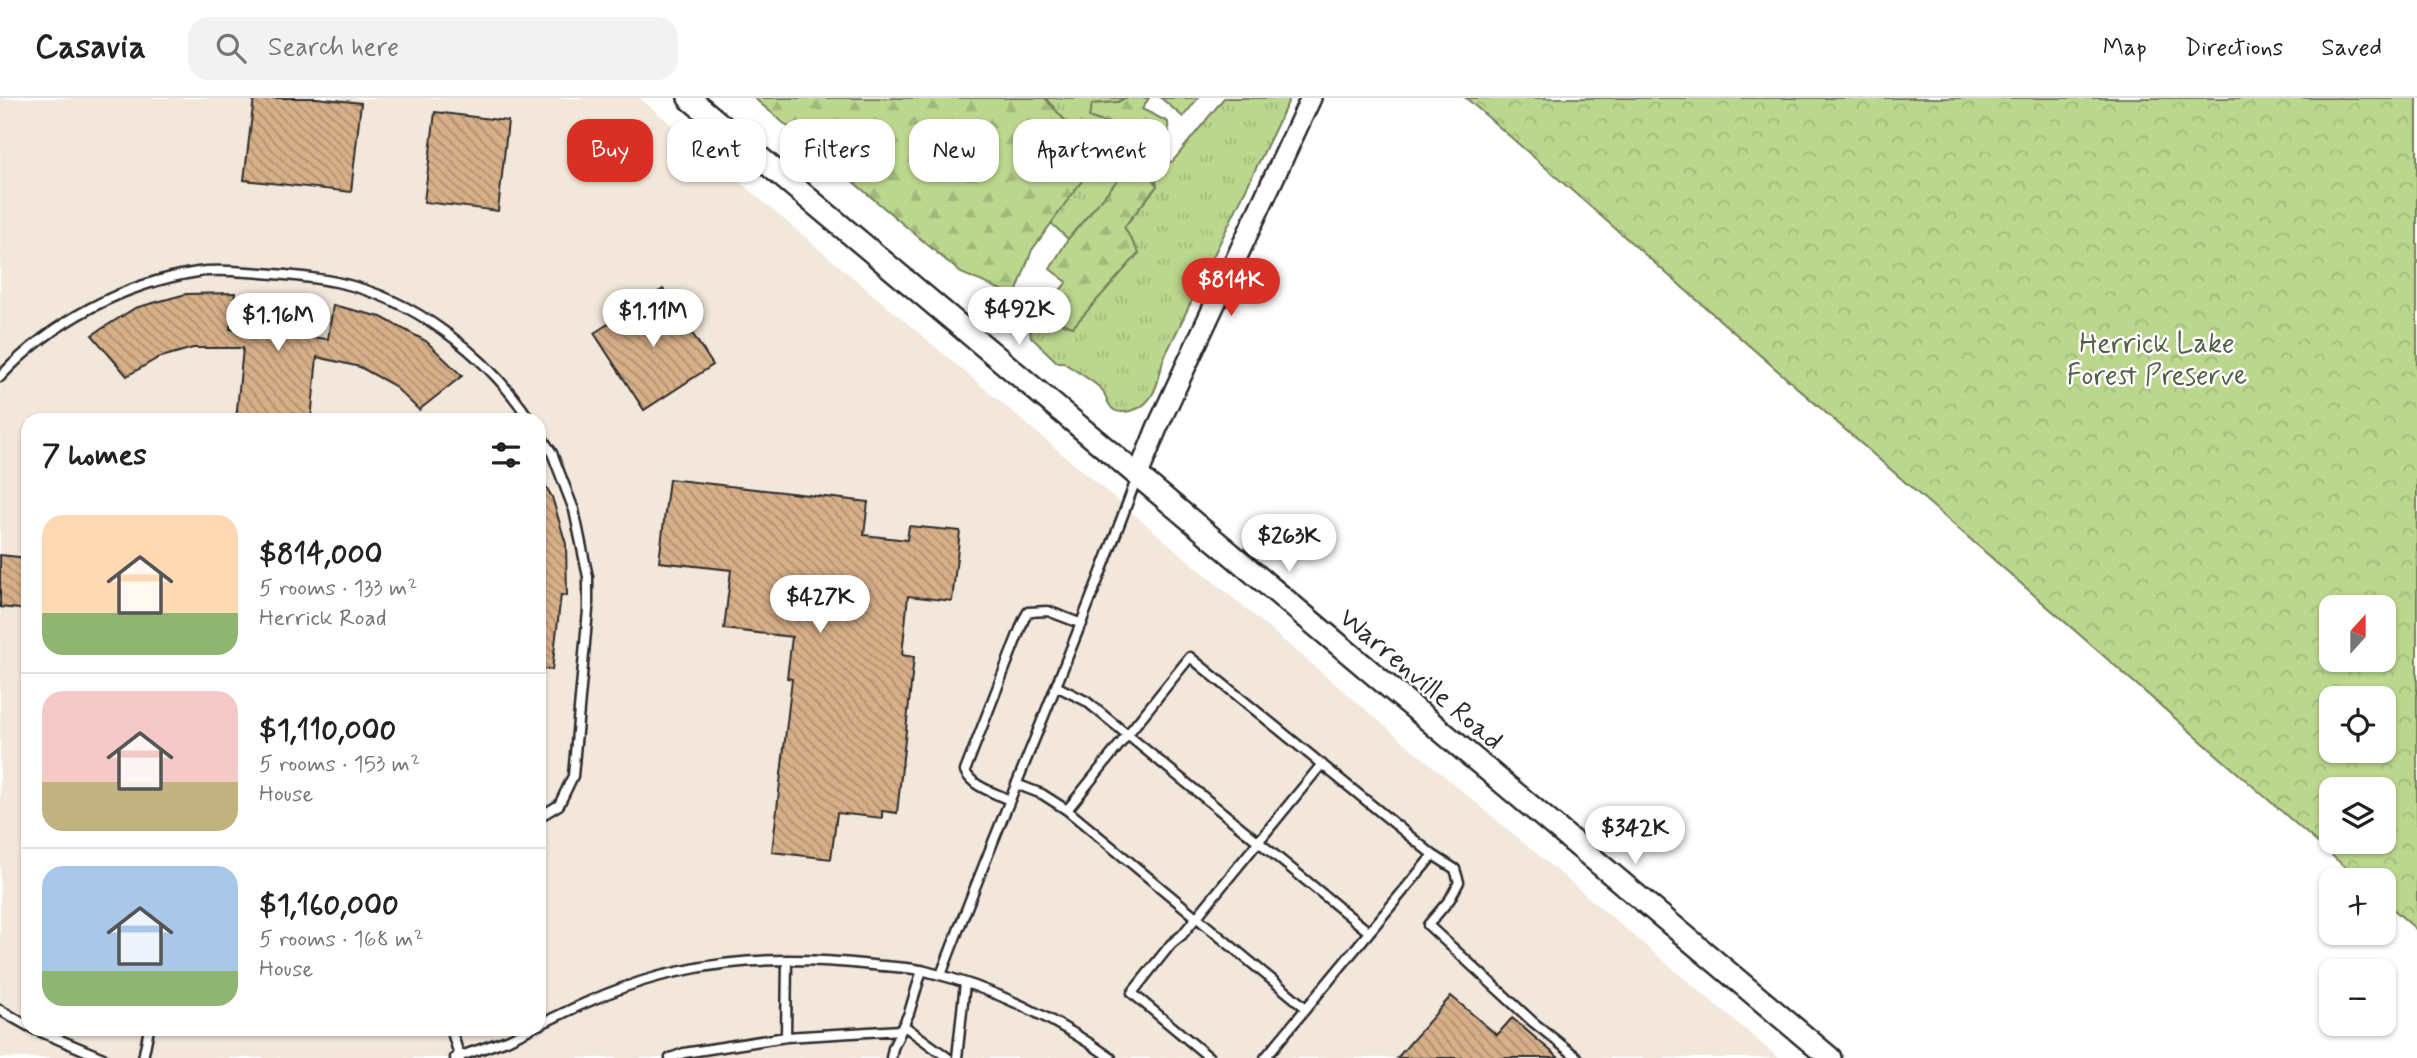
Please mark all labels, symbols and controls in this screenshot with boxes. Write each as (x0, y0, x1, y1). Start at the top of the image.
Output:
search box (188, 17, 678, 80)
text: Casavia (35, 26, 146, 70)
icon: search (212, 29, 250, 67)
text: Search here (268, 31, 399, 65)
text: Map (2103, 33, 2147, 64)
text: Directions (2185, 33, 2283, 64)
text: Saved (2321, 33, 2382, 64)
chip: Buy (567, 119, 653, 182)
chip: Rent (667, 119, 766, 182)
chip: Filters (780, 119, 895, 182)
chip: New (909, 119, 999, 182)
chip: Apartment (1013, 119, 1170, 182)
pin: $814K (1182, 258, 1280, 318)
text: $814K (1198, 266, 1264, 296)
pin: $492K (970, 288, 1068, 347)
pin: $1.11M (596, 289, 710, 349)
pin: $1.16M (221, 294, 335, 353)
text: $492K (984, 295, 1054, 325)
text: $1.11M (619, 297, 687, 327)
text: $1.16M (242, 301, 314, 331)
park label: Herrick Lake Forest Preserve (2067, 326, 2247, 395)
text: 7 homes (42, 436, 147, 475)
icon: filters (487, 436, 525, 474)
pin: $263K (1240, 514, 1338, 574)
text: $263K (1257, 522, 1321, 552)
text: $814,000 (259, 535, 383, 574)
icon: home (98, 543, 182, 627)
text: 5 rooms · 133 m² (259, 574, 418, 604)
pin: $427K (771, 575, 869, 635)
text: $427K (786, 583, 854, 613)
north arrow (2319, 595, 2396, 672)
map controls (2319, 595, 2396, 1036)
street label: Warrenville Road (1330, 600, 1510, 760)
text: Herrick Road (259, 604, 386, 634)
button: locate (2319, 686, 2396, 763)
text: $1,110,000 (259, 711, 396, 750)
icon: home (98, 719, 182, 803)
text: 5 rooms · 153 m² (259, 750, 420, 780)
button: layers (2319, 777, 2396, 854)
text: House (259, 780, 313, 810)
pin: $342K (1586, 806, 1684, 866)
text: $342K (1601, 814, 1669, 844)
button: + (2319, 868, 2396, 945)
text: $1,160,000 (259, 886, 399, 925)
icon: home (98, 894, 182, 978)
text: 5 rooms · 168 m² (259, 925, 424, 955)
text: House (259, 955, 313, 985)
button: − (2319, 959, 2396, 1036)

